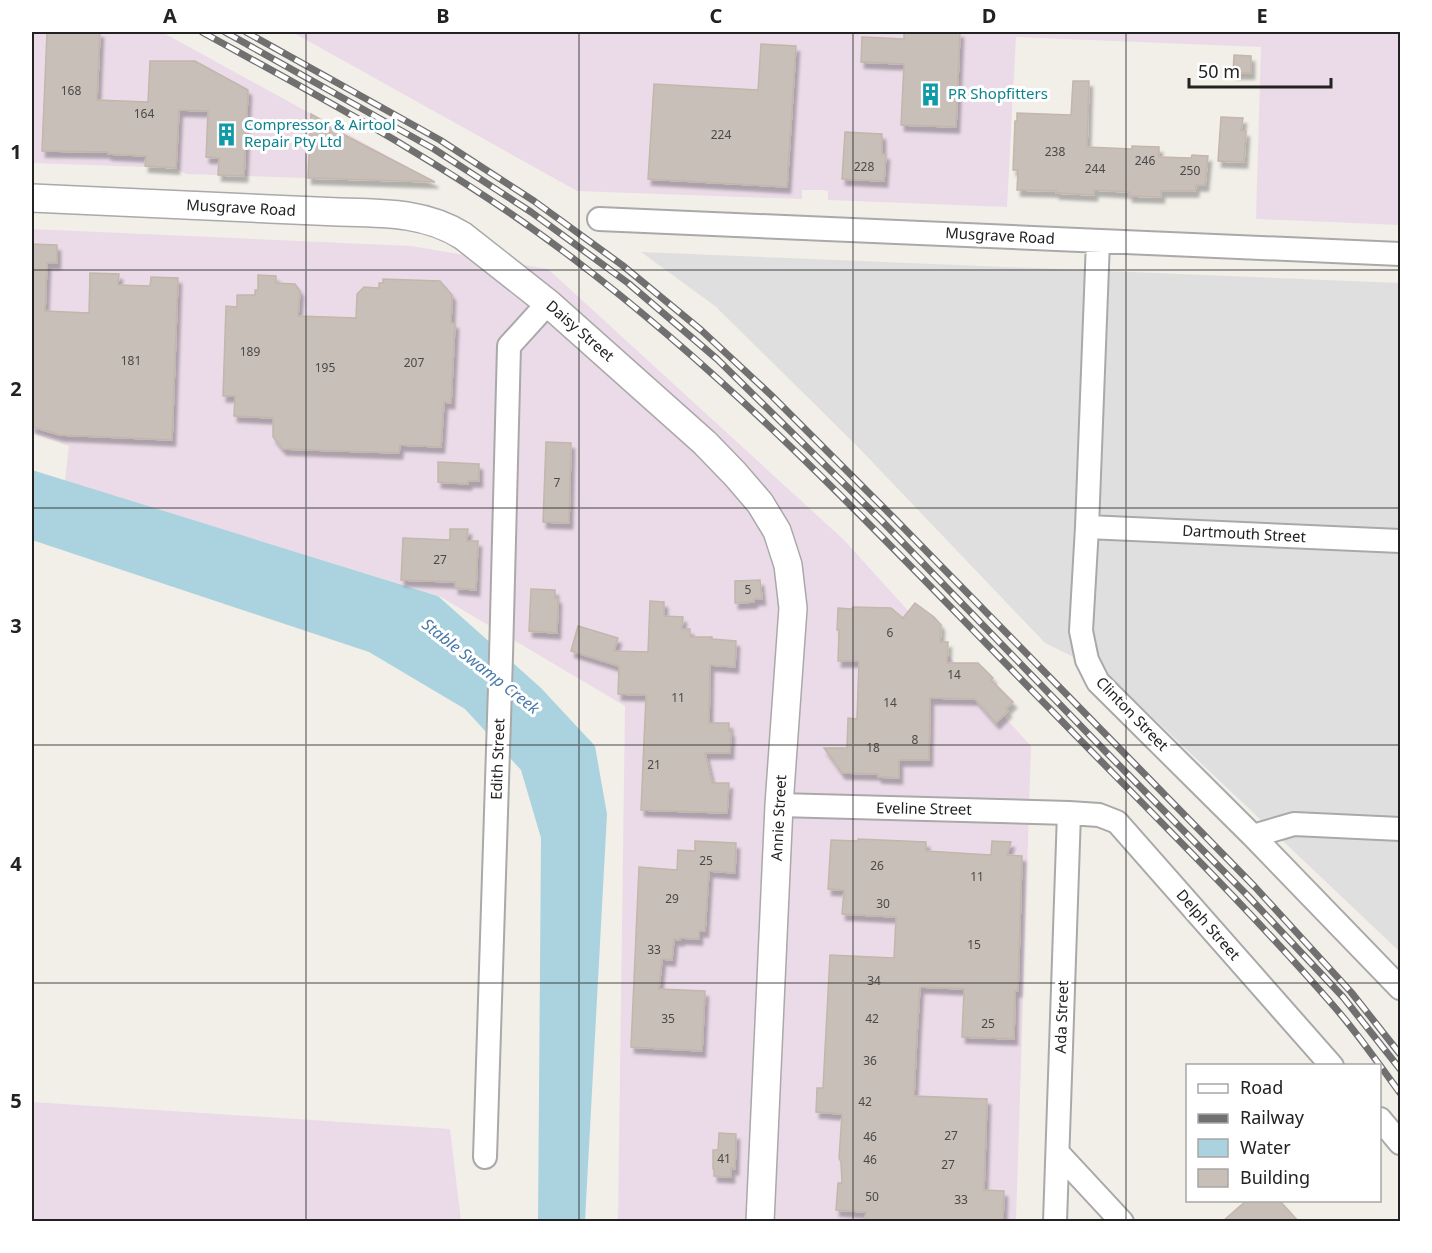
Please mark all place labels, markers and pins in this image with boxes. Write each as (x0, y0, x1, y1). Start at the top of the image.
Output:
building icon: PR Shopfitters (917, 81, 943, 107)
place label: PR Shopfitters (948, 83, 1048, 103)
place label: Compressor & Airtool Repair Pty Ltd (244, 114, 396, 151)
building icon: Compressor & Airtool Repair Pty Ltd (213, 121, 239, 147)

